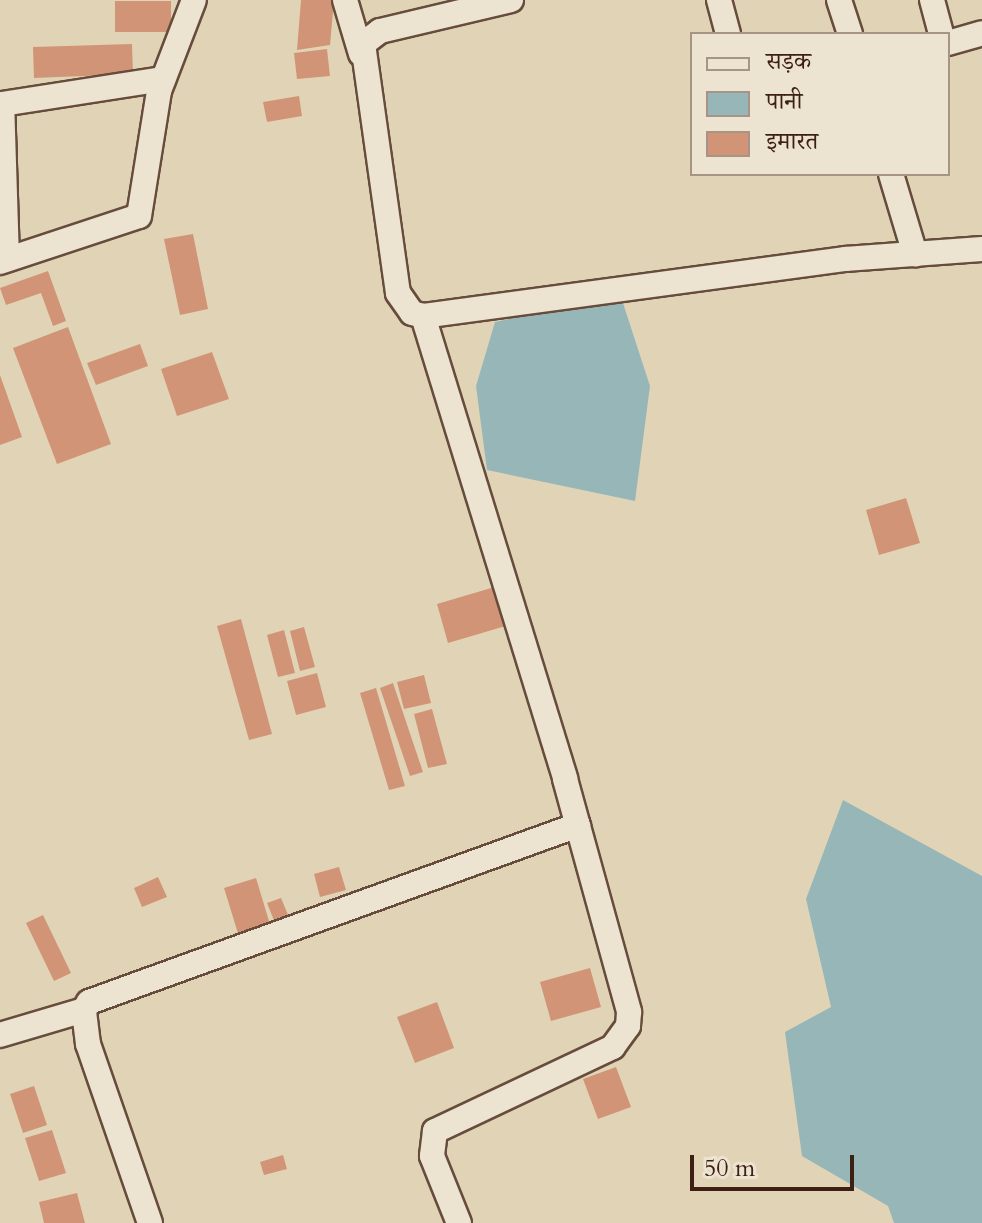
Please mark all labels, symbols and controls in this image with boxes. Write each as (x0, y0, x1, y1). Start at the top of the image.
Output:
legend (690, 32, 950, 176)
text: सड़क (766, 45, 811, 78)
text: पानी (766, 85, 803, 118)
text: इमारत (766, 125, 818, 158)
scale bar (694, 1139, 858, 1189)
text: 50 m (704, 1152, 755, 1185)

